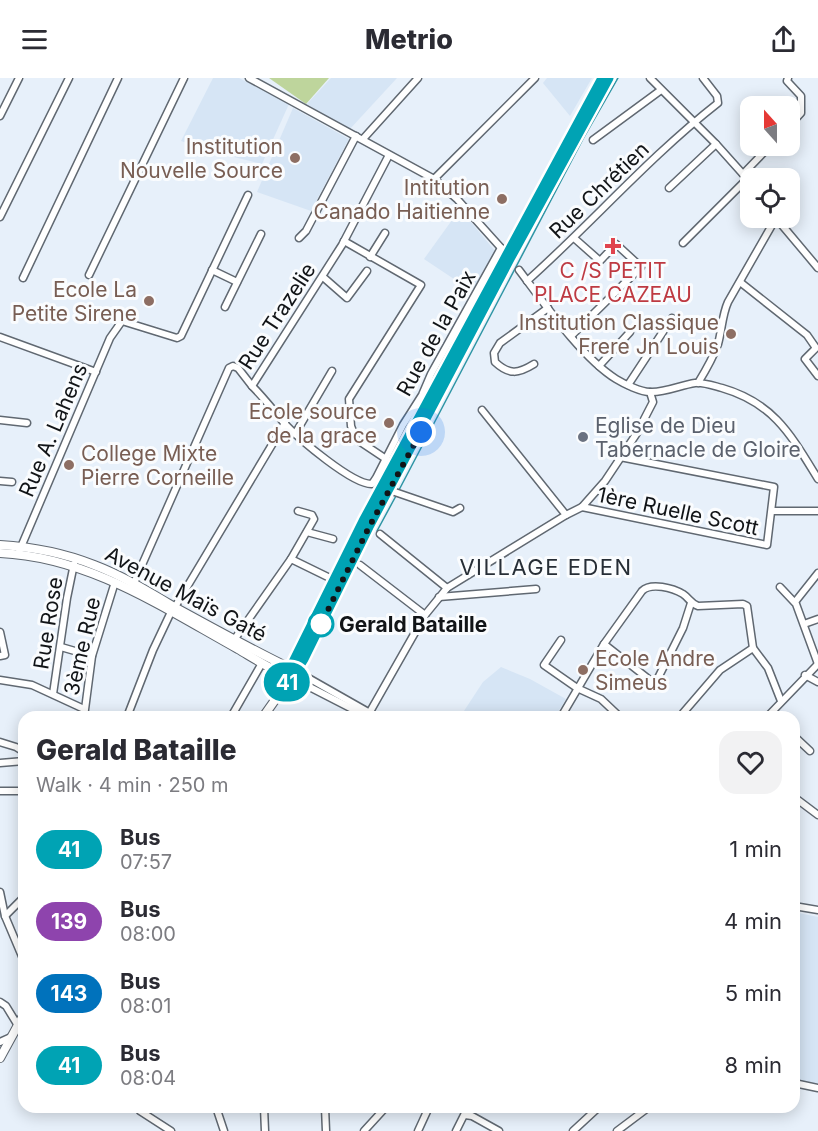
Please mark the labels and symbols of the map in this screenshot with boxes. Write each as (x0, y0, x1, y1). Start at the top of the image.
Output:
north arrow (740, 96, 800, 156)
place label: Institution Nouvelle Source (120, 134, 283, 183)
street label: Rue Chrétien (544, 136, 654, 244)
marker: Institution Nouvelle Source (288, 151, 302, 165)
place label: Intitution Canado Haitienne (314, 175, 490, 224)
marker: Intitution Canado Haitienne (495, 192, 509, 206)
marker: C /S PETIT PLACE CAZEAU (604, 237, 622, 255)
street label: Rue Trazelie (233, 258, 321, 374)
place label: C /S PETIT PLACE CAZEAU (534, 258, 692, 307)
street label: Rue de la Paix (391, 266, 481, 400)
place label: Ecole La Petite Sirene (12, 277, 137, 326)
marker: Ecole La Petite Sirene (142, 294, 156, 308)
place label: Institution Classique Frere Jn Louis (519, 310, 719, 359)
marker: Institution Classique Frere Jn Louis (724, 327, 738, 341)
street label: Rue A. Lahens (14, 360, 92, 500)
place label: Ecole source de la grace (249, 399, 377, 448)
place label: Eglise de Dieu Tabernacle de Gloire (595, 413, 801, 462)
marker: Ecole source de la grace (382, 416, 396, 430)
your location (406, 417, 436, 447)
marker: Eglise de Dieu Tabernacle de Gloire (576, 430, 590, 444)
place label: College Mixte Pierre Corneille (81, 441, 234, 490)
marker: College Mixte Pierre Corneille (62, 458, 76, 472)
street label: 1ère Ruelle Scott (595, 482, 761, 540)
street label: Avenue Maïs Gaté (101, 541, 271, 647)
district label: VILLAGE EDEN (459, 554, 633, 580)
street label: Rue Rose (28, 575, 68, 671)
street label: 3ème Rue (59, 595, 105, 697)
marker: Gerald Bataille (308, 611, 334, 637)
place label: Gerald Bataille (339, 612, 487, 637)
place label: Ecole Andre Simeus (595, 646, 715, 695)
line badge: 41 (260, 662, 314, 702)
marker: Ecole Andre Simeus (576, 663, 590, 677)

